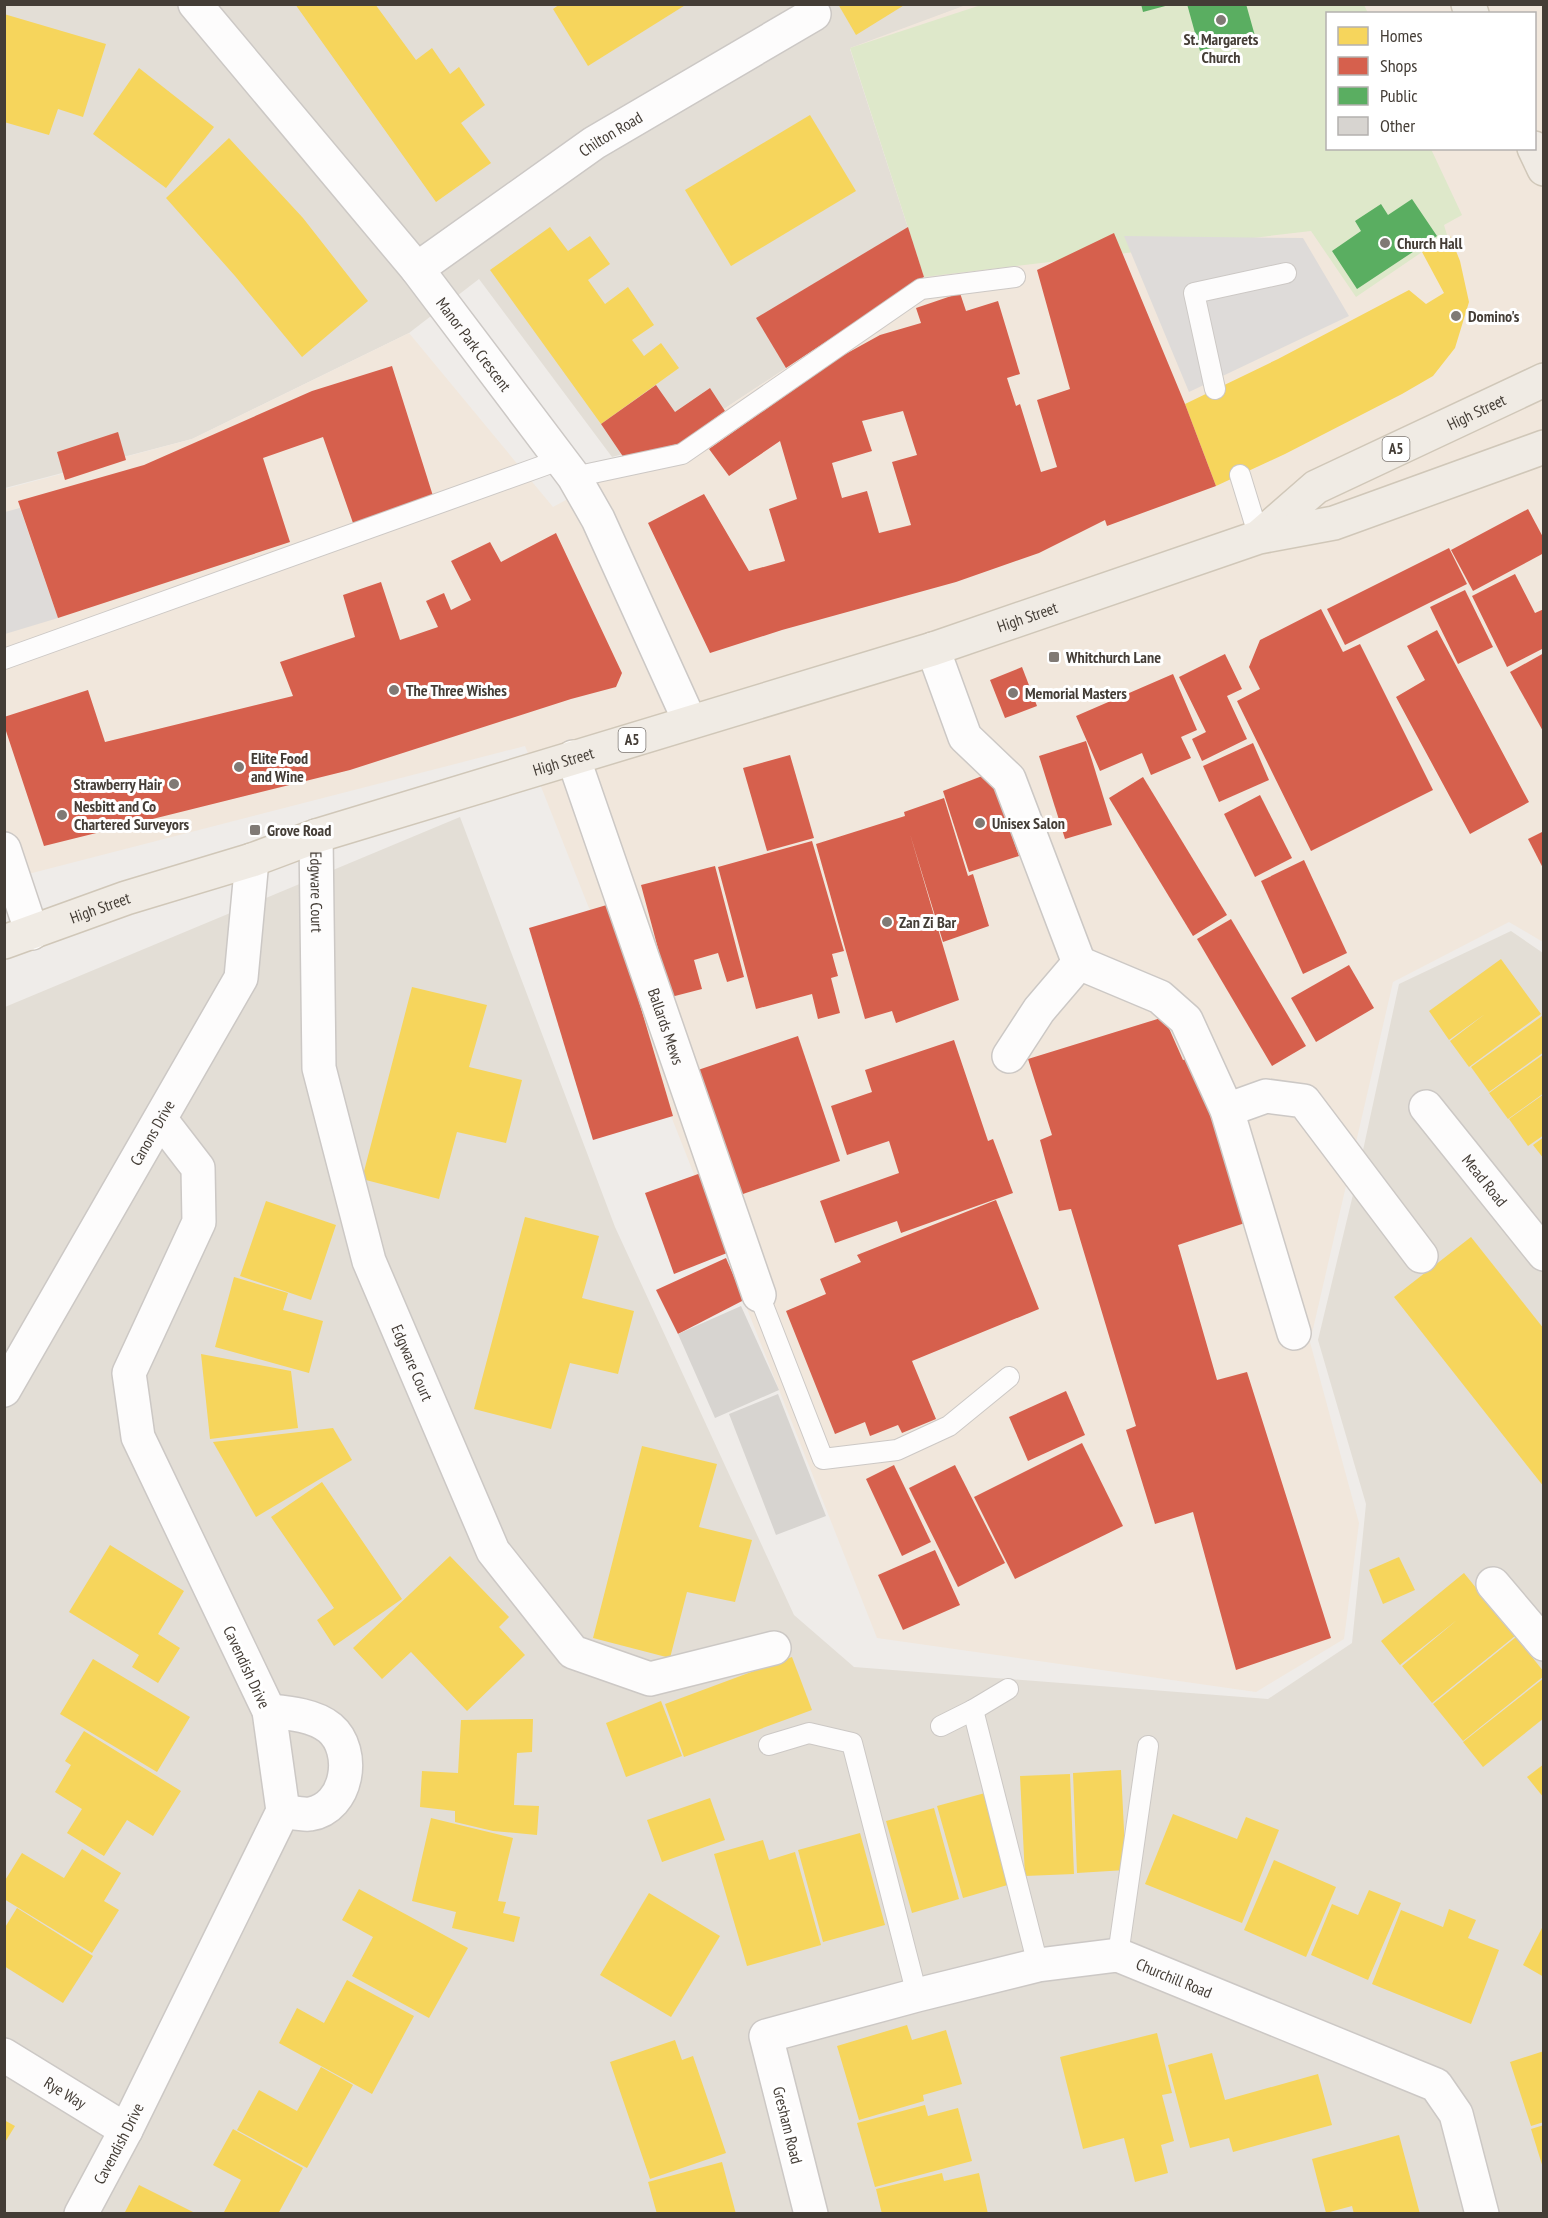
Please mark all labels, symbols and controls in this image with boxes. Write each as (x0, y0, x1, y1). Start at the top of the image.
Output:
legend (1326, 12, 1536, 150)
marker: St. Margarets Church (1214, 13, 1228, 27)
text: Homes (1380, 24, 1423, 47)
place label: St. Margarets Church (1184, 29, 1259, 67)
text: Shops (1380, 54, 1417, 77)
text: Public (1380, 84, 1418, 107)
street label: Chilton Road (575, 107, 646, 161)
text: Other (1380, 114, 1415, 137)
place label: Church Hall (1397, 233, 1462, 253)
marker: Church Hall (1378, 236, 1392, 250)
street label: Manor Park Crescent (432, 293, 516, 396)
place label: Domino's (1468, 306, 1520, 326)
marker: Domino's (1449, 309, 1463, 323)
street label: High Street (1444, 389, 1509, 434)
road number: A5 (1382, 437, 1410, 461)
street label: High Street (994, 597, 1061, 636)
place label: Whitchurch Lane (1065, 647, 1161, 667)
marker: Whitchurch Lane (1047, 650, 1061, 664)
place label: The Three Wishes (406, 680, 507, 700)
marker: The Three Wishes (387, 683, 401, 697)
place label: Memorial Masters (1025, 683, 1127, 703)
marker: Memorial Masters (1006, 686, 1020, 700)
road number: A5 (618, 728, 646, 752)
street label: High Street (530, 742, 597, 780)
place label: Elite Food and Wine (251, 748, 308, 786)
marker: Elite Food and Wine (232, 760, 246, 774)
place label: Strawberry Hair (74, 774, 162, 794)
marker: Strawberry Hair (167, 777, 181, 791)
place label: Nesbitt and Co Chartered Surveyors (74, 796, 190, 834)
marker: Nesbitt and Co Chartered Surveyors (55, 808, 69, 822)
place label: Unisex Salon (992, 813, 1065, 833)
marker: Unisex Salon (973, 816, 987, 830)
place label: Grove Road (267, 820, 331, 840)
marker: Grove Road (248, 823, 262, 837)
street label: Edgware Court (306, 851, 327, 933)
street label: High Street (67, 887, 133, 927)
place label: Zan Zi Bar (899, 912, 956, 932)
marker: Zan Zi Bar (880, 915, 894, 929)
street label: Ballards Mews (644, 985, 689, 1067)
street label: Canons Drive (125, 1096, 179, 1169)
street label: Mead Road (1458, 1150, 1512, 1210)
street label: Edgware Court (387, 1322, 438, 1404)
street label: Cavendish Drive (219, 1623, 275, 1711)
street label: Churchill Road (1133, 1954, 1215, 2002)
street label: Rye Way (41, 2072, 90, 2113)
street label: Gresham Road (769, 2084, 807, 2166)
street label: Cavendish Drive (89, 2099, 148, 2187)

